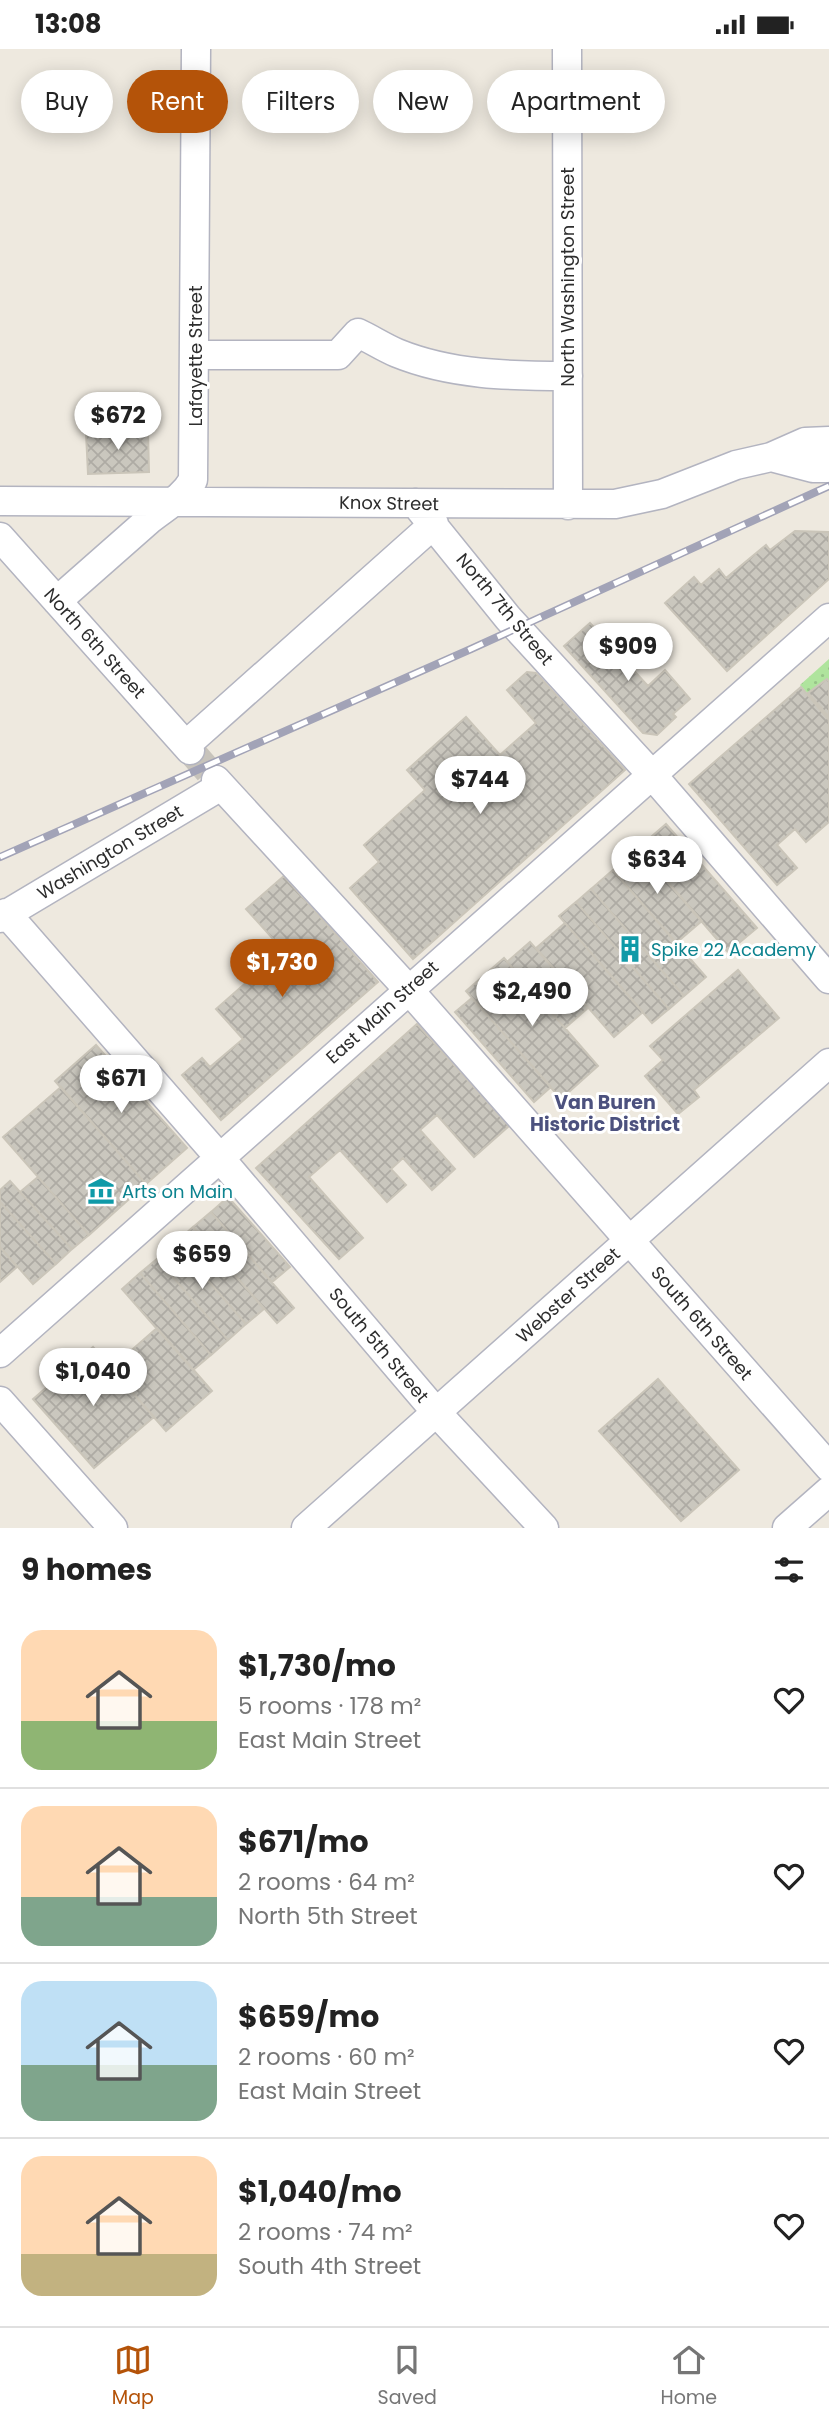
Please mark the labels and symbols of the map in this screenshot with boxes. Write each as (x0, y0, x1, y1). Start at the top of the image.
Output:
street label: North Washington Street (555, 167, 580, 387)
street label: Lafayette Street (183, 285, 208, 427)
pin: $672 (77, 393, 159, 452)
street label: Knox Street (339, 490, 439, 516)
street label: North 7th Street (451, 548, 559, 670)
street label: North 6th Street (39, 582, 151, 704)
pin: $909 (587, 623, 669, 683)
pin: $744 (439, 757, 521, 816)
street label: Washington Street (32, 799, 188, 905)
pin: $634 (616, 837, 698, 896)
building icon: Spike 22 Academy (615, 934, 645, 964)
place label: Spike 22 Academy (651, 937, 816, 962)
pin: $1,730 (225, 939, 339, 999)
street label: East Main Street (320, 955, 444, 1069)
pin: $2,490 (475, 969, 589, 1028)
pin: $671 (80, 1055, 162, 1115)
district label: Van Buren Historic District (530, 1089, 680, 1138)
museum icon: Arts on Main (86, 1176, 116, 1206)
place label: Arts on Main (122, 1179, 233, 1204)
pin: $659 (161, 1231, 243, 1291)
street label: Webster Street (511, 1241, 625, 1349)
street label: South 6th Street (645, 1261, 759, 1385)
street label: South 5th Street (323, 1282, 435, 1408)
pin: $1,040 (36, 1349, 150, 1408)

